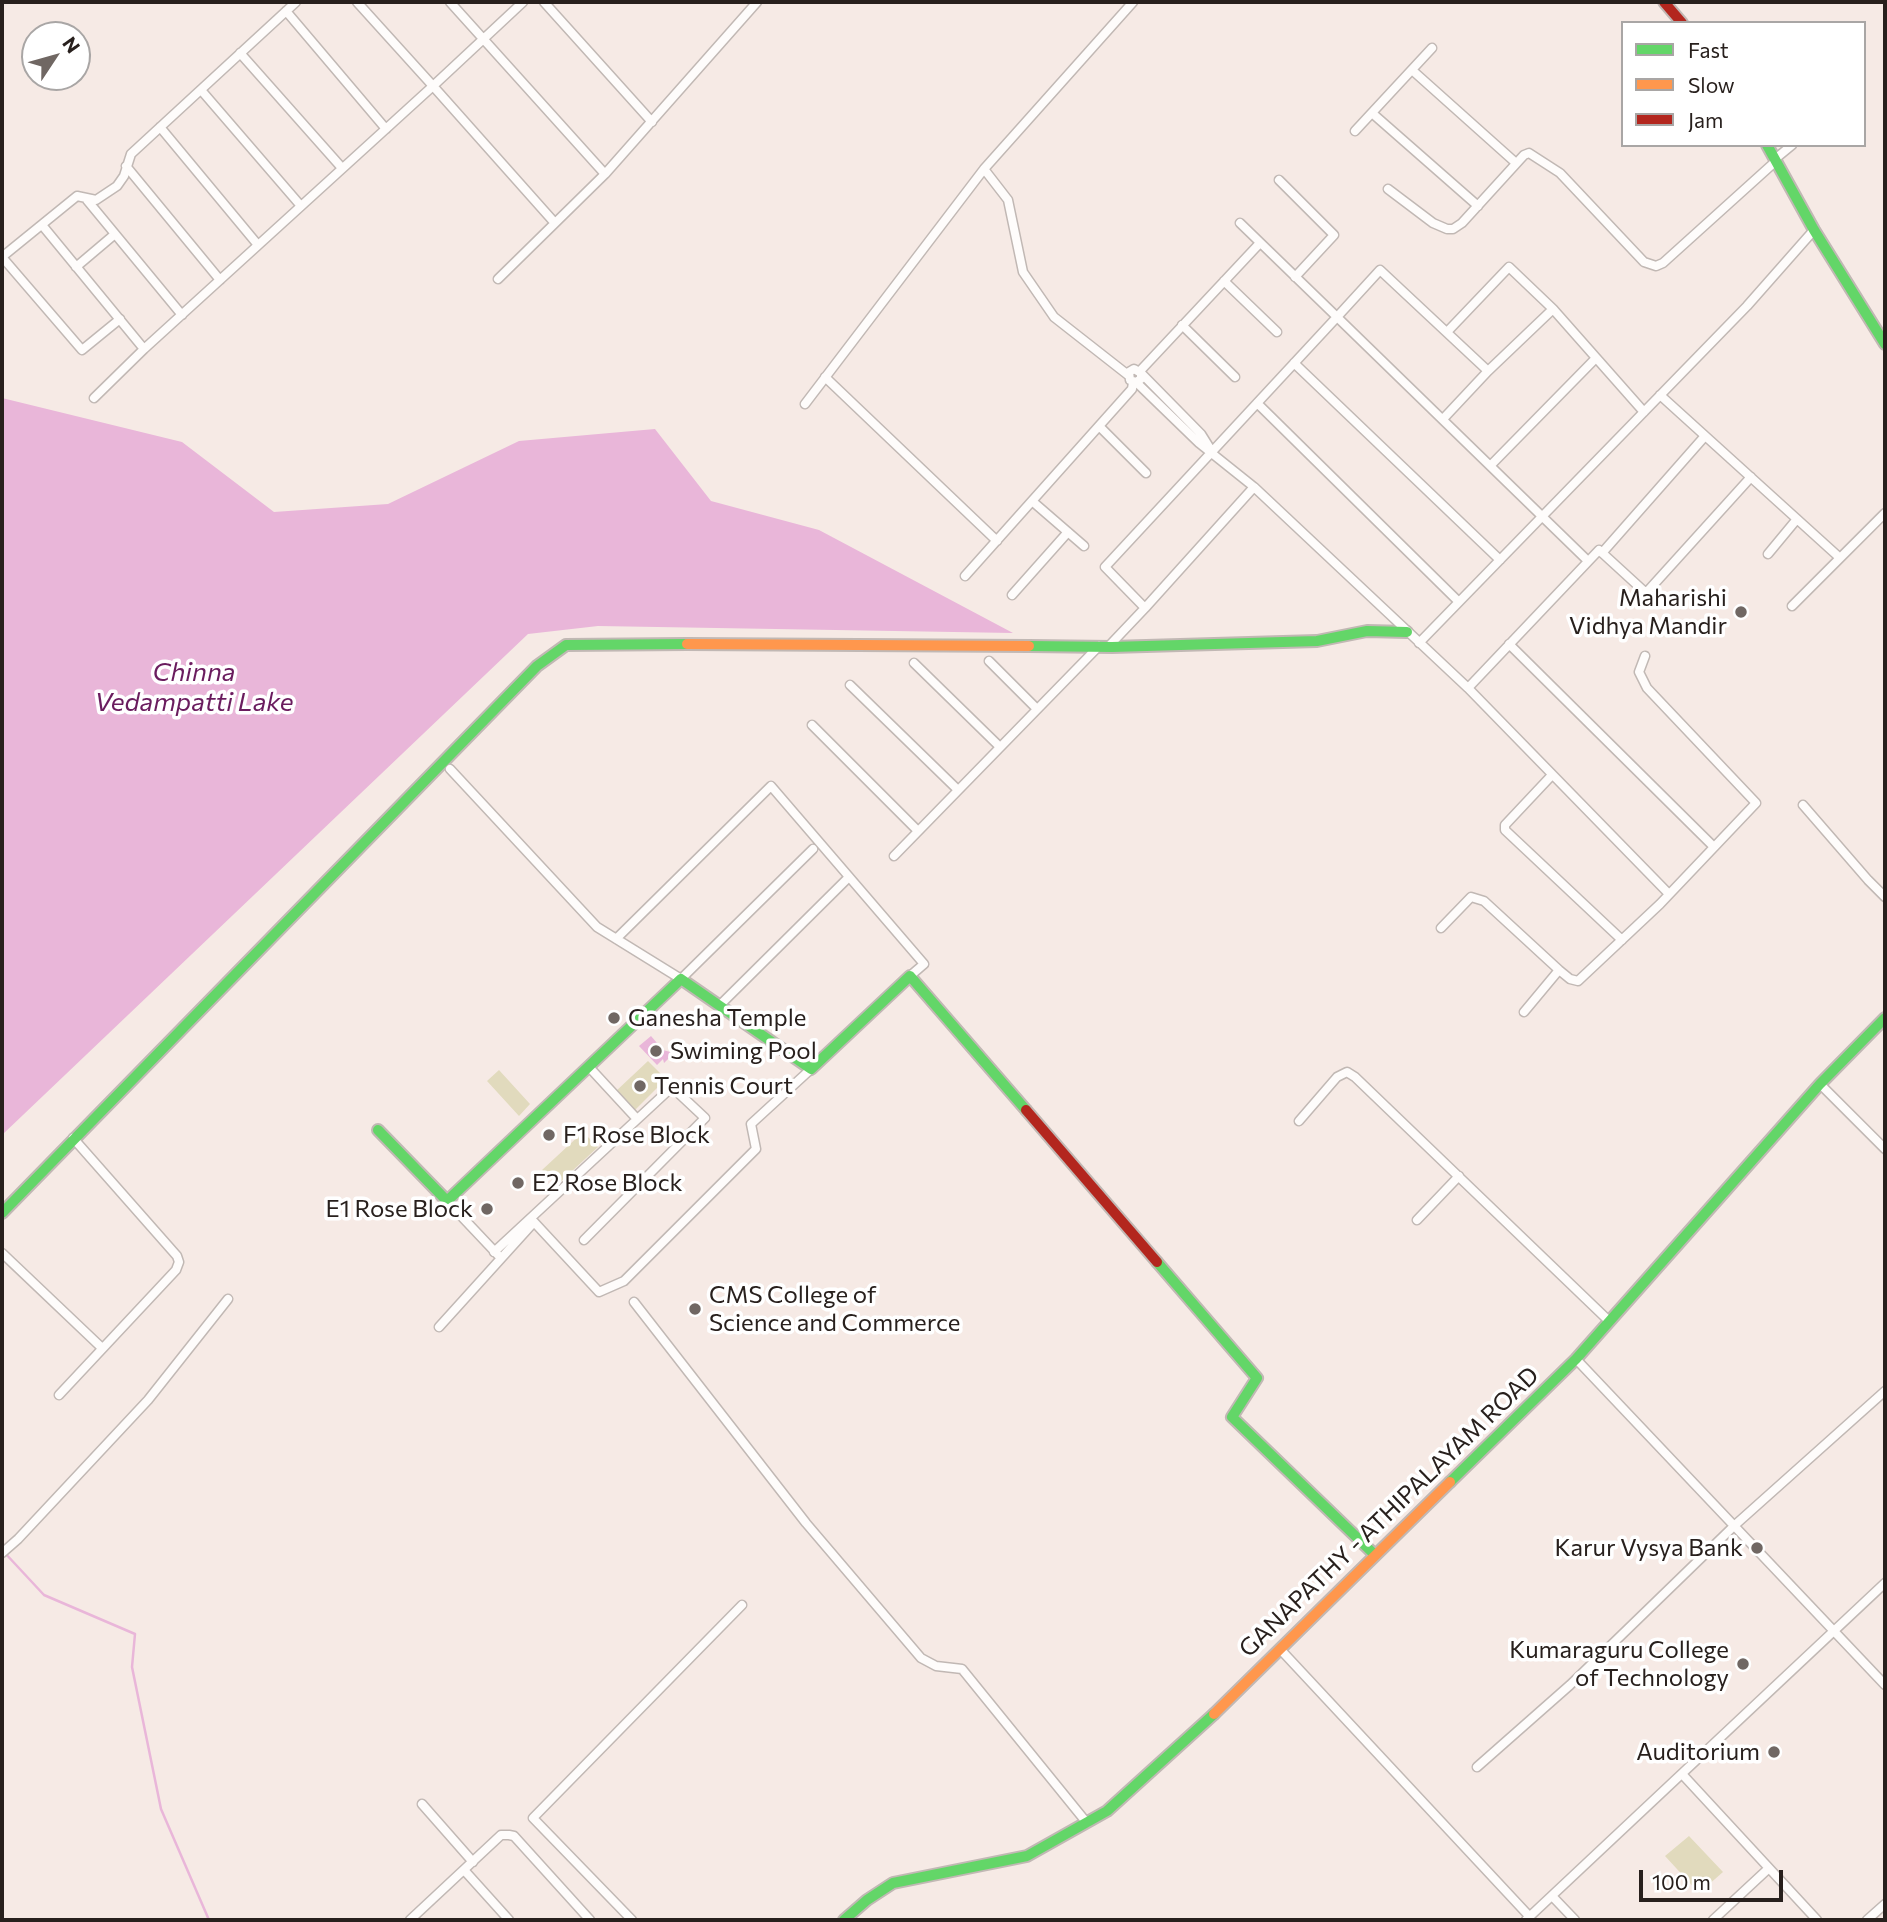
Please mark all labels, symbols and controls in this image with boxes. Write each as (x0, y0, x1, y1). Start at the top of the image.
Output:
north arrow (21, 21, 91, 91)
legend (1621, 21, 1866, 147)
text: N (58, 32, 85, 57)
text: Fast (1688, 37, 1729, 62)
text: Slow (1688, 72, 1735, 97)
text: Jam (1688, 107, 1723, 132)
place label: Maharishi Vidhya Mandir (1569, 584, 1727, 640)
marker: Maharishi Vidhya Mandir (1733, 604, 1749, 620)
water label: Chinna Vedampatti Lake (95, 656, 293, 718)
place label: Ganesha Temple (628, 1004, 806, 1032)
marker: Ganesha Temple (606, 1010, 622, 1026)
place label: Swiming Pool (670, 1037, 817, 1065)
marker: Swiming Pool (648, 1043, 664, 1059)
place label: Tennis Court (654, 1072, 793, 1100)
marker: Tennis Court (632, 1078, 648, 1094)
place label: F1 Rose Block (563, 1121, 710, 1149)
marker: F1 Rose Block (541, 1127, 557, 1143)
place label: E2 Rose Block (532, 1169, 683, 1197)
marker: E2 Rose Block (510, 1175, 526, 1191)
place label: E1 Rose Block (326, 1195, 473, 1223)
marker: E1 Rose Block (479, 1201, 495, 1217)
place label: CMS College of Science and Commerce (709, 1281, 960, 1337)
marker: CMS College of Science and Commerce (687, 1301, 703, 1317)
street label: GANAPATHY - ATHIPALAYAM ROAD (1233, 1361, 1545, 1663)
place label: Karur Vysya Bank (1554, 1534, 1743, 1562)
marker: Karur Vysya Bank (1749, 1540, 1765, 1556)
place label: Kumaraguru College of Technology (1509, 1636, 1729, 1692)
marker: Kumaraguru College of Technology (1735, 1656, 1751, 1672)
place label: Auditorium (1636, 1738, 1760, 1766)
marker: Auditorium (1766, 1744, 1782, 1760)
scale bar (1642, 1856, 1786, 1900)
text: 100 m (1652, 1869, 1711, 1894)

